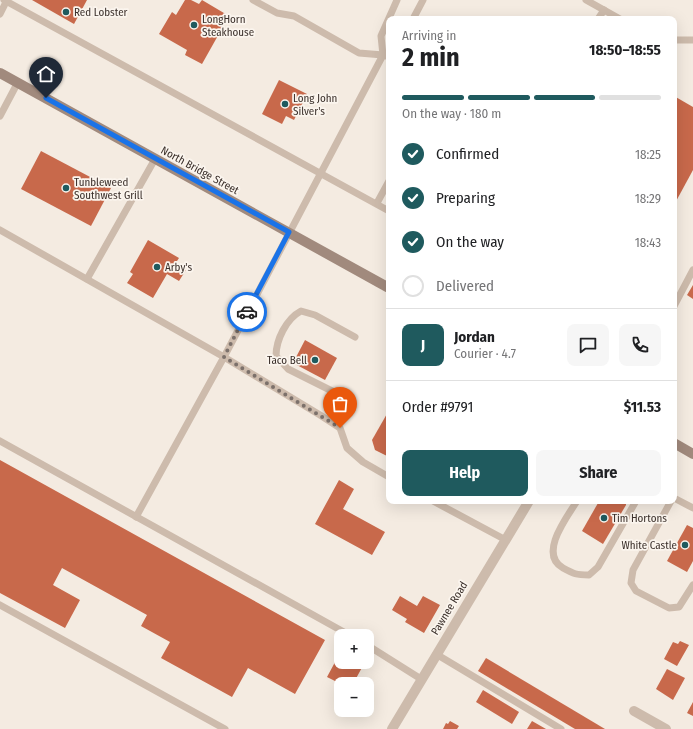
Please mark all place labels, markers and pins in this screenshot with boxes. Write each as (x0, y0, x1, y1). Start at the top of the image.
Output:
place label: Red Lobster (74, 6, 128, 19)
marker: Red Lobster (61, 7, 71, 17)
place label: LongHorn Steakhouse (202, 13, 254, 39)
marker: LongHorn Steakhouse (189, 20, 199, 30)
pin (29, 57, 63, 98)
place label: Long John Silver's (293, 92, 337, 118)
marker: Long John Silver's (280, 99, 290, 109)
place label: Tunbleweed Southwest Grill (74, 176, 143, 202)
marker: Tunbleweed Southwest Grill (61, 183, 71, 193)
place label: Arby's (165, 261, 192, 274)
marker: Arby's (152, 262, 162, 272)
place label: Taco Bell (267, 354, 307, 367)
marker: Taco Bell (310, 355, 320, 365)
pin (323, 387, 357, 428)
place label: Tim Hortons (612, 512, 667, 525)
marker: Tim Hortons (599, 513, 609, 523)
place label: White Castle (621, 539, 677, 552)
marker: White Castle (680, 540, 690, 550)

